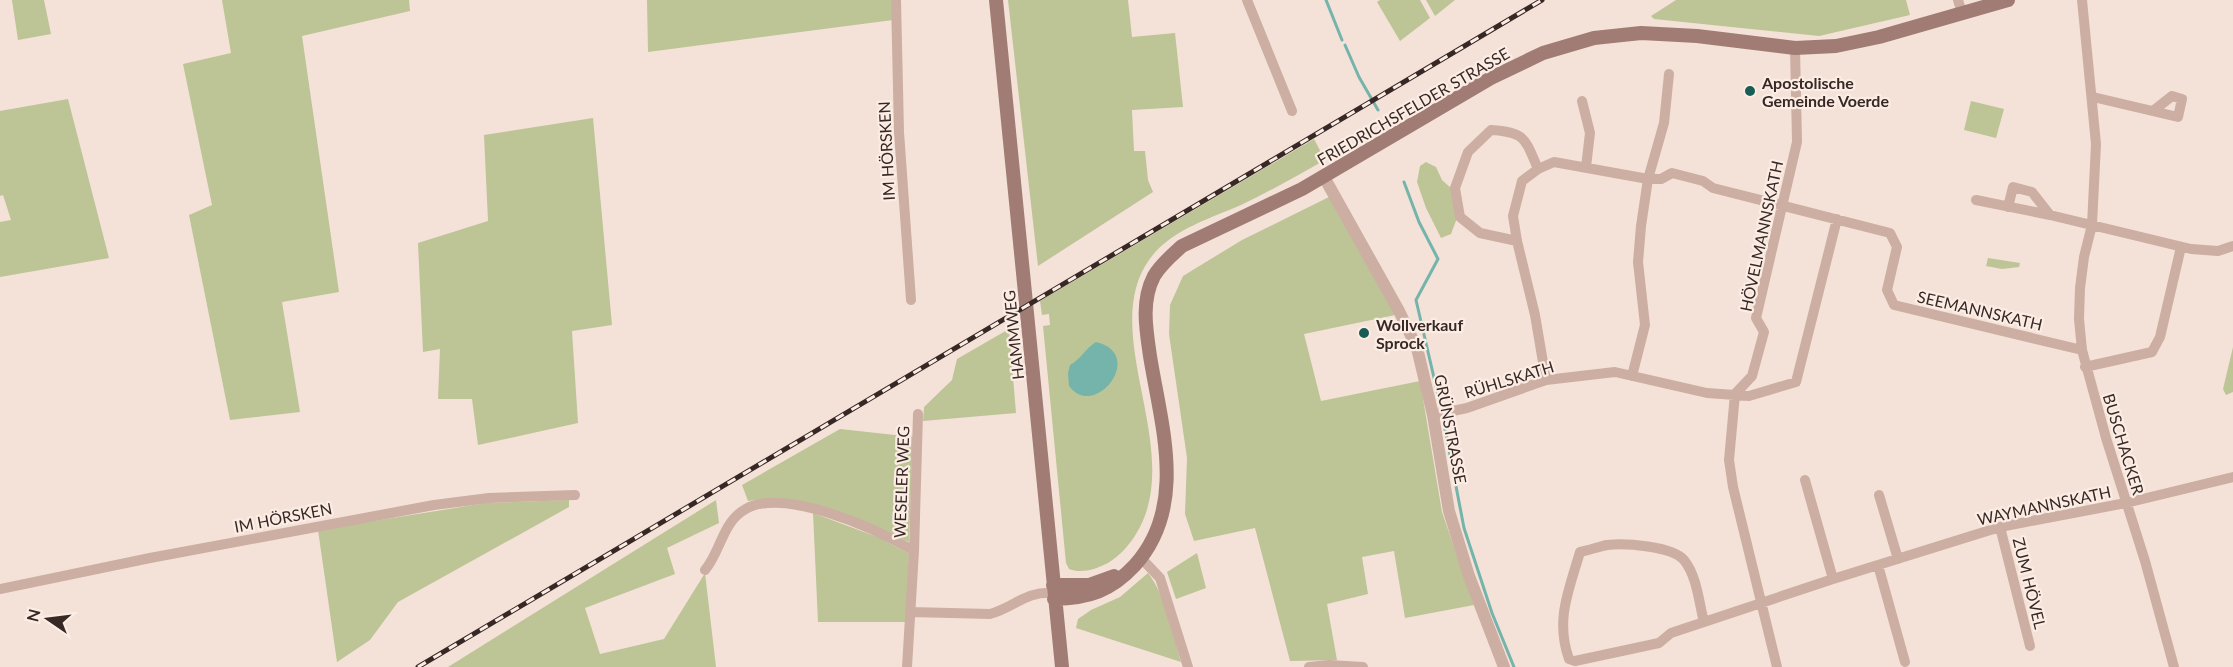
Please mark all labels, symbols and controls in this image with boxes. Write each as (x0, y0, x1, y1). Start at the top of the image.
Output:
street label: FRIEDRICHSFELDER STRASSE (1314, 43, 1512, 169)
place label: Apostolische Gemeinde Voerde (1761, 73, 1889, 110)
marker: Apostolische Gemeinde Voerde (1743, 84, 1757, 98)
street label: IM HÖRSKEN (874, 101, 898, 201)
street label: HÖVELMANNSKATH (1736, 159, 1786, 313)
street label: SEEMANNSKATH (1916, 286, 2044, 334)
street label: HAMMWEG (999, 289, 1027, 381)
place label: Wollverkauf Sprock (1376, 315, 1463, 352)
marker: Wollverkauf Sprock (1357, 326, 1371, 340)
street label: RÜHLSKATH (1462, 356, 1556, 402)
street label: GRÜNSTRASSE (1431, 373, 1471, 485)
street label: BUSCHACKER (2100, 391, 2148, 497)
street label: WESELER WEG (890, 426, 912, 538)
street label: WAYMANNSKATH (1975, 482, 2113, 528)
street label: IM HÖRSKEN (232, 498, 334, 536)
street label: ZUM HÖVEL (2009, 535, 2051, 631)
north arrow (18, 589, 78, 649)
text: N (22, 607, 44, 624)

